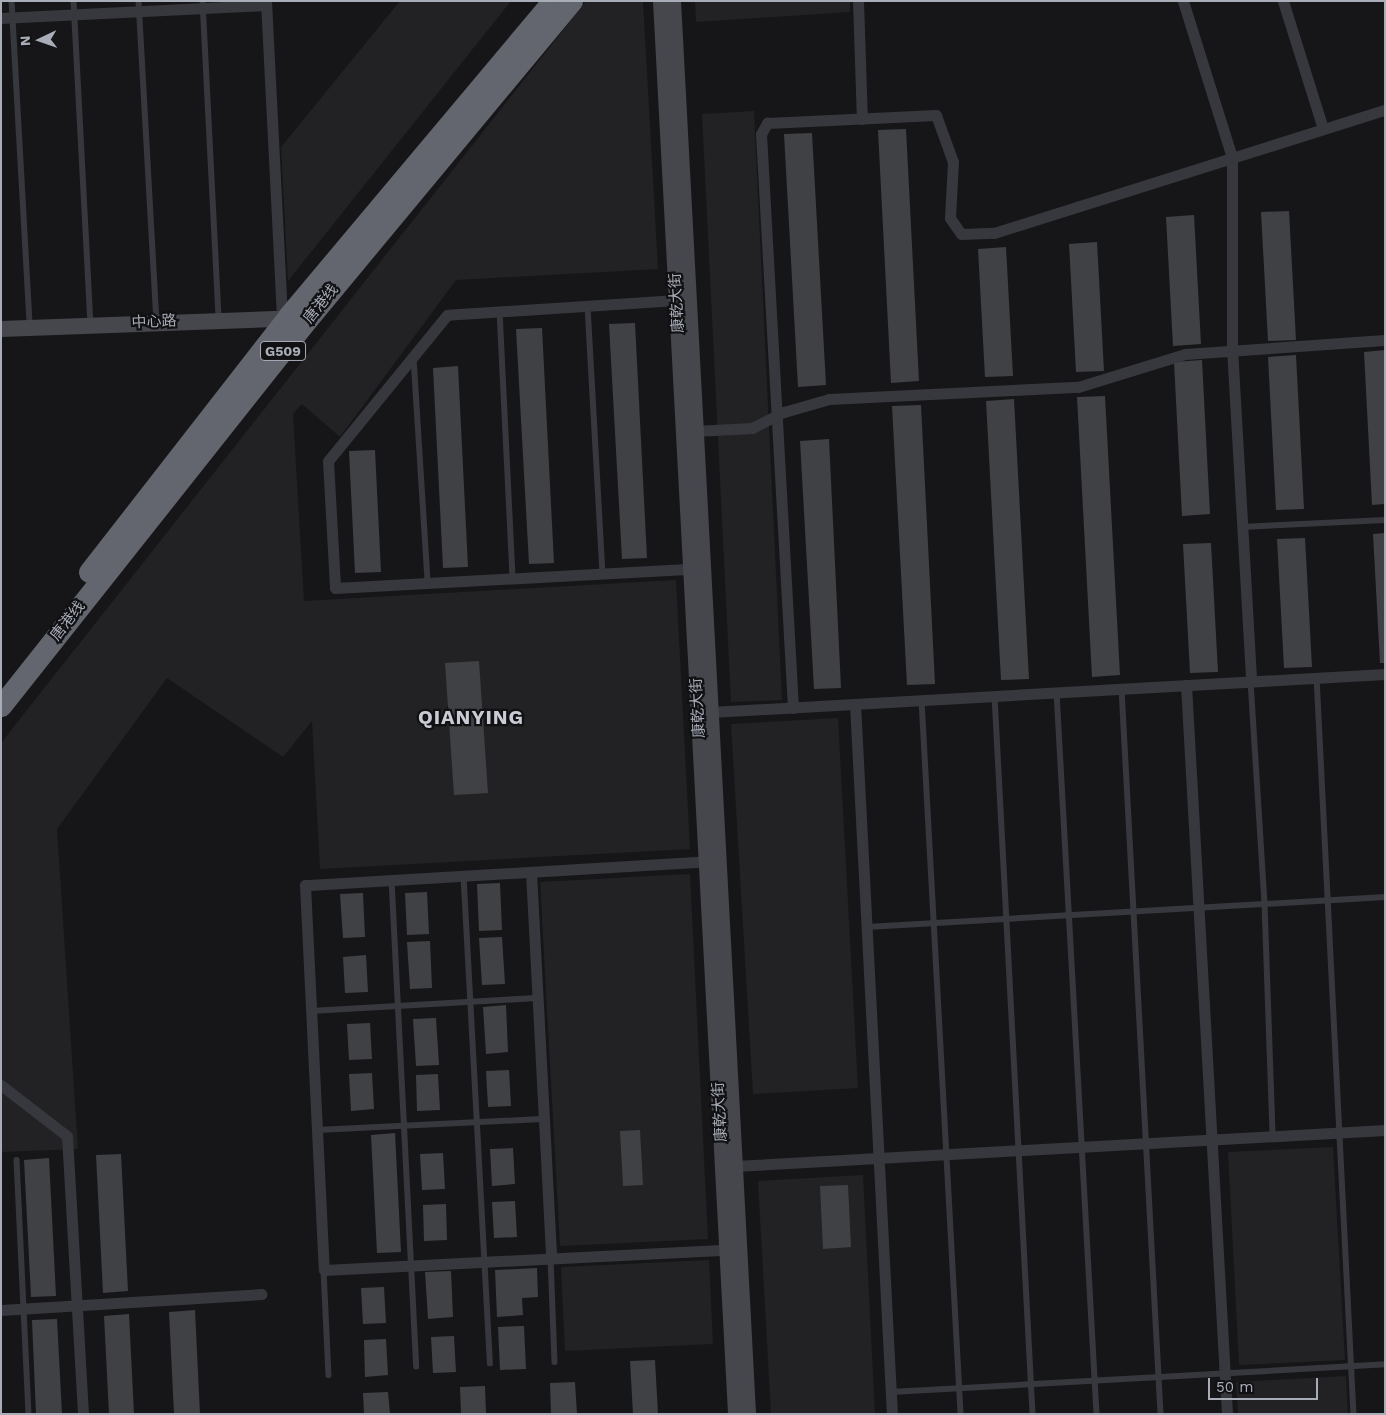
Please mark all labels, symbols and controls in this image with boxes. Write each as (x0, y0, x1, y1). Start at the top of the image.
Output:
north arrow (15, 15, 65, 65)
text: N (17, 35, 33, 46)
street label: 康乾大街 (666, 273, 688, 333)
street label: 唐港线 (300, 281, 342, 327)
street label: 中心路 (131, 312, 177, 332)
road number: G509 (259, 340, 307, 362)
street label: 唐港线 (47, 598, 89, 644)
street label: 康乾大街 (687, 678, 709, 738)
district label: QIANYING (417, 705, 525, 729)
street label: 康乾大街 (709, 1082, 731, 1142)
scale bar (1211, 1368, 1321, 1400)
text: 50 m (1216, 1378, 1253, 1396)

